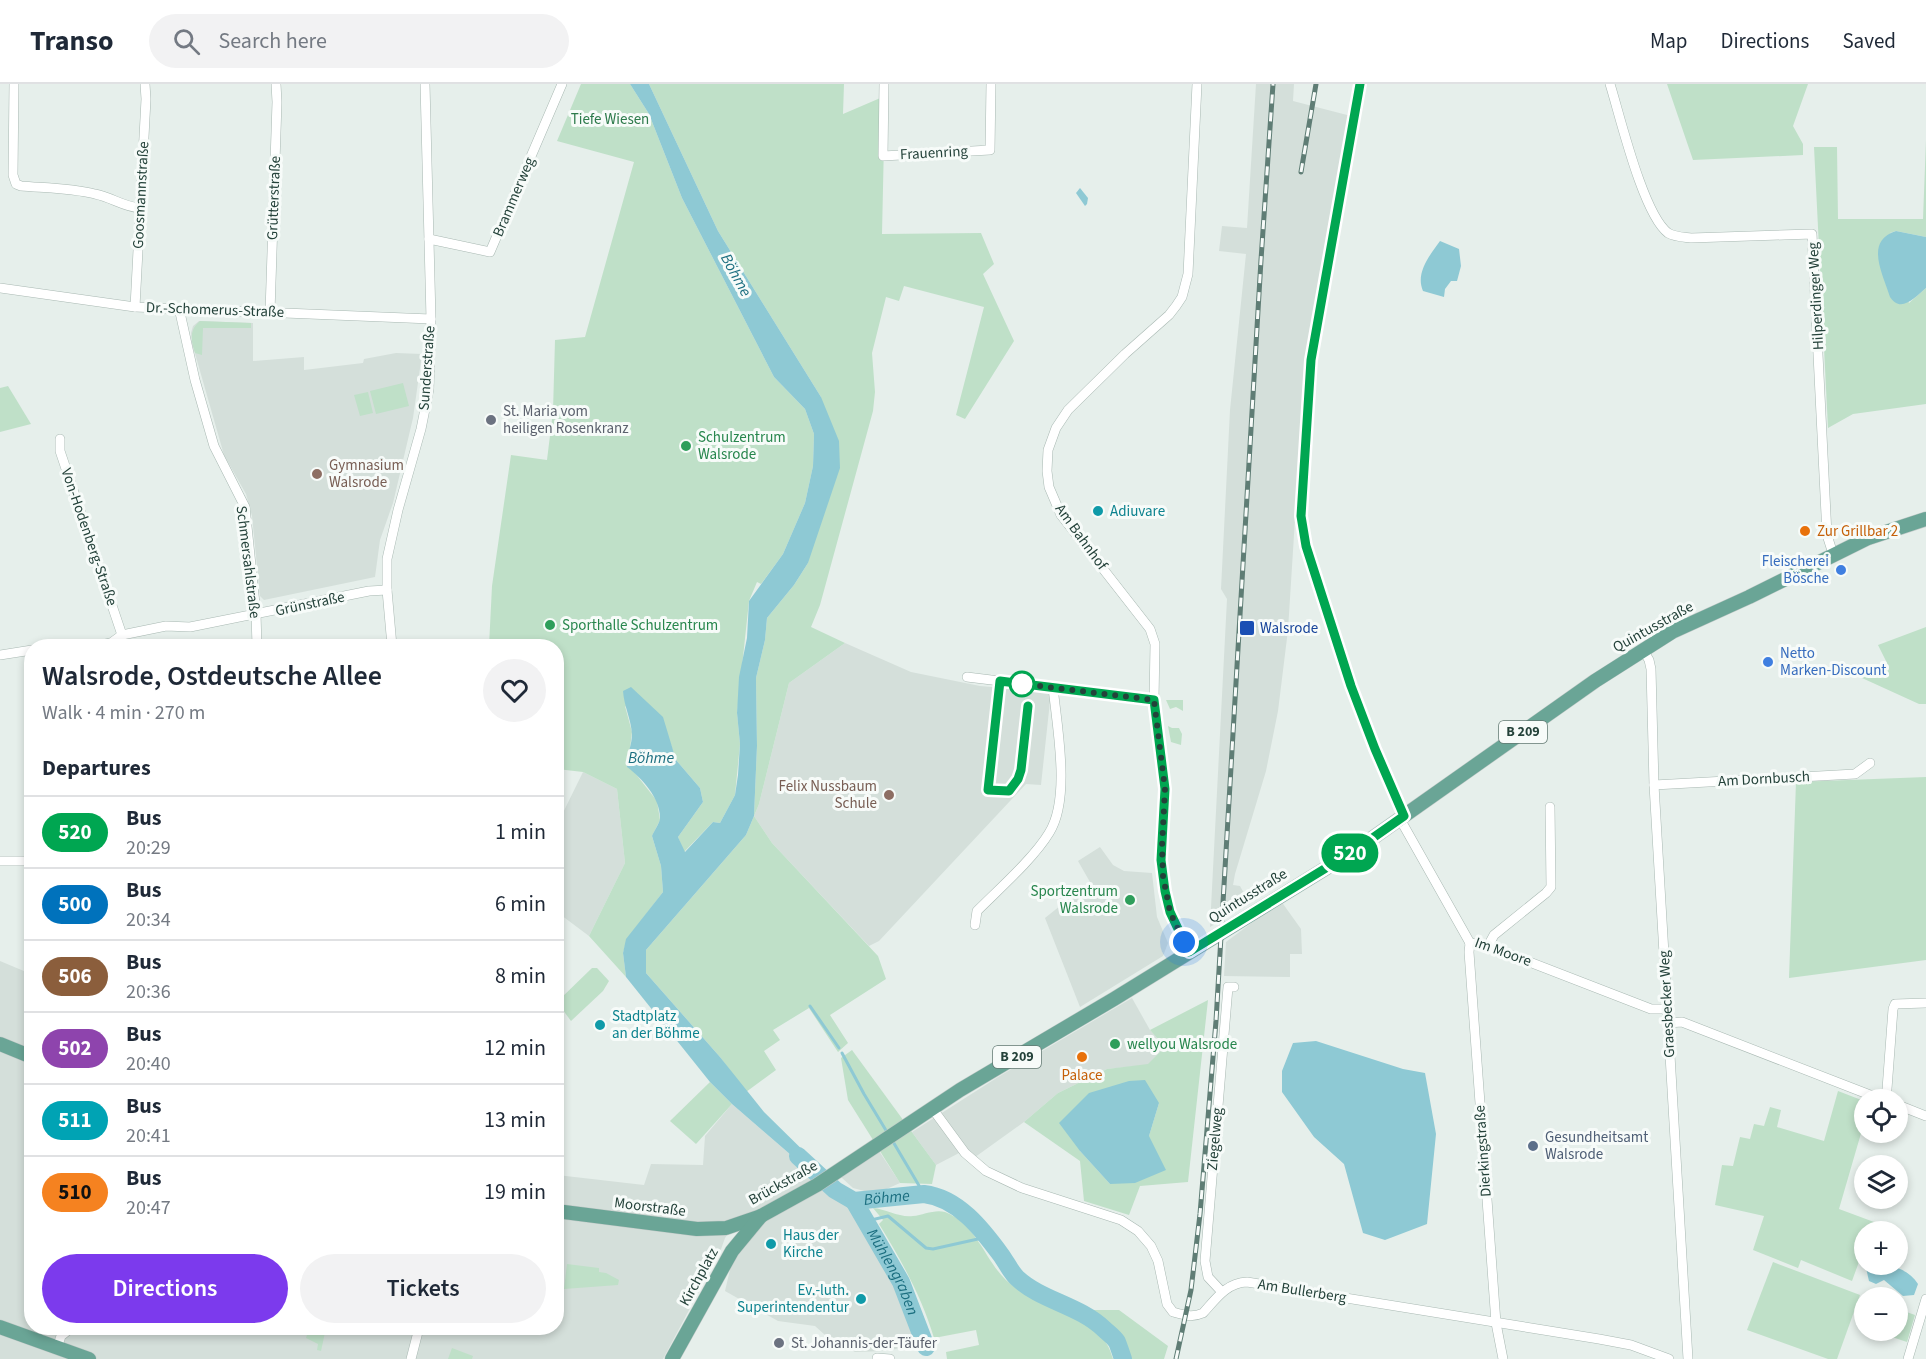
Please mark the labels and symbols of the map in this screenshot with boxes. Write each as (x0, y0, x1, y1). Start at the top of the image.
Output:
park label: Tiefe Wiesen (571, 109, 649, 130)
street label: Goosmannstraße (128, 141, 154, 249)
street label: Frauenring (899, 141, 969, 165)
street label: Brammerweg (488, 154, 540, 240)
street label: Grütterstraße (262, 155, 286, 241)
street label: Hilperdinger Weg (1803, 241, 1829, 350)
water label: Böhme (715, 249, 757, 301)
street label: Dr.-Schomerus-Straße (146, 297, 284, 323)
street label: Sunderstraße (414, 325, 440, 411)
place label: St. Maria vom heiligen Rosenkranz (503, 401, 629, 439)
marker: St. Maria vom heiligen Rosenkranz (484, 413, 498, 427)
place label: Schulzentrum Walsrode (698, 427, 786, 465)
marker: Schulzentrum Walsrode (679, 439, 693, 453)
place label: Gymnasium Walsrode (329, 455, 404, 493)
street label: Von-Hodenberg-Straße (56, 465, 122, 609)
marker: Gymnasium Walsrode (310, 467, 324, 481)
street label: Am Bahnhof (1050, 500, 1112, 575)
place label: Adiuvare (1110, 501, 1165, 522)
street label: Schmersahlstraße (231, 504, 265, 620)
marker: Adiuvare (1091, 504, 1105, 518)
place label: Zur Grillbar 2 (1817, 521, 1898, 542)
marker: Zur Grillbar 2 (1798, 524, 1812, 538)
place label: Fleischerei Bösche (1762, 551, 1829, 589)
marker: Fleischerei Bösche (1834, 563, 1848, 577)
street label: Grünstraße (273, 586, 347, 622)
street label: Quintusstraße (1609, 596, 1697, 658)
place label: Sporthalle Schulzentrum (562, 615, 718, 636)
marker: Sporthalle Schulzentrum (543, 618, 557, 632)
place label: Walsrode (1260, 618, 1318, 639)
marker: Walsrode (1238, 619, 1256, 637)
place label: Netto Marken-Discount (1780, 643, 1886, 681)
marker: Netto Marken-Discount (1761, 655, 1775, 669)
unlabelled marker (1009, 671, 1035, 697)
road number: B 209 (1499, 721, 1547, 743)
water label: Böhme (628, 747, 674, 769)
street label: Am Dornbusch (1717, 766, 1811, 792)
place label: Felix Nussbaum Schule (778, 776, 877, 814)
marker: Felix Nussbaum Schule (882, 788, 896, 802)
line badge: 520 (1316, 834, 1384, 872)
street label: Quintusstraße (1205, 863, 1291, 929)
place label: Sportzentrum Walsrode (1031, 881, 1118, 919)
marker: Sportzentrum Walsrode (1123, 893, 1137, 907)
your location (1169, 927, 1199, 957)
street label: Im Moore (1472, 932, 1534, 972)
street label: Graesbecker Weg (1654, 949, 1680, 1058)
place label: Stadtplatz an der Böhme (612, 1006, 700, 1044)
marker: Stadtplatz an der Böhme (593, 1018, 607, 1032)
place label: wellyou Walsrode (1127, 1034, 1237, 1055)
marker: wellyou Walsrode (1108, 1037, 1122, 1051)
road number: B 209 (993, 1046, 1041, 1068)
marker: Palace (1075, 1050, 1089, 1064)
place label: Palace (1062, 1065, 1102, 1086)
street label: Dierkingstraße (1469, 1104, 1497, 1198)
street label: Ziegelweg (1202, 1106, 1228, 1171)
place label: Gesundheitsamt Walsrode (1545, 1127, 1648, 1165)
marker: Gesundheitsamt Walsrode (1526, 1139, 1540, 1153)
street label: Brückstraße (745, 1155, 821, 1211)
water label: Böhme (863, 1184, 911, 1211)
street label: Moorstraße (613, 1192, 687, 1222)
water label: Mühlengraben (861, 1224, 924, 1319)
place label: Haus der Kirche (783, 1225, 840, 1263)
marker: Haus der Kirche (764, 1237, 778, 1251)
street label: Kirchplatz (674, 1244, 724, 1310)
street label: Am Bullerberg (1256, 1274, 1348, 1308)
place label: Ev.-luth. Superintendentur (737, 1280, 850, 1318)
marker: Ev.-luth. Superintendentur (854, 1292, 868, 1306)
place label: St. Johannis-der-Täufer (791, 1333, 938, 1354)
marker: St. Johannis-der-Täufer (772, 1336, 786, 1350)

